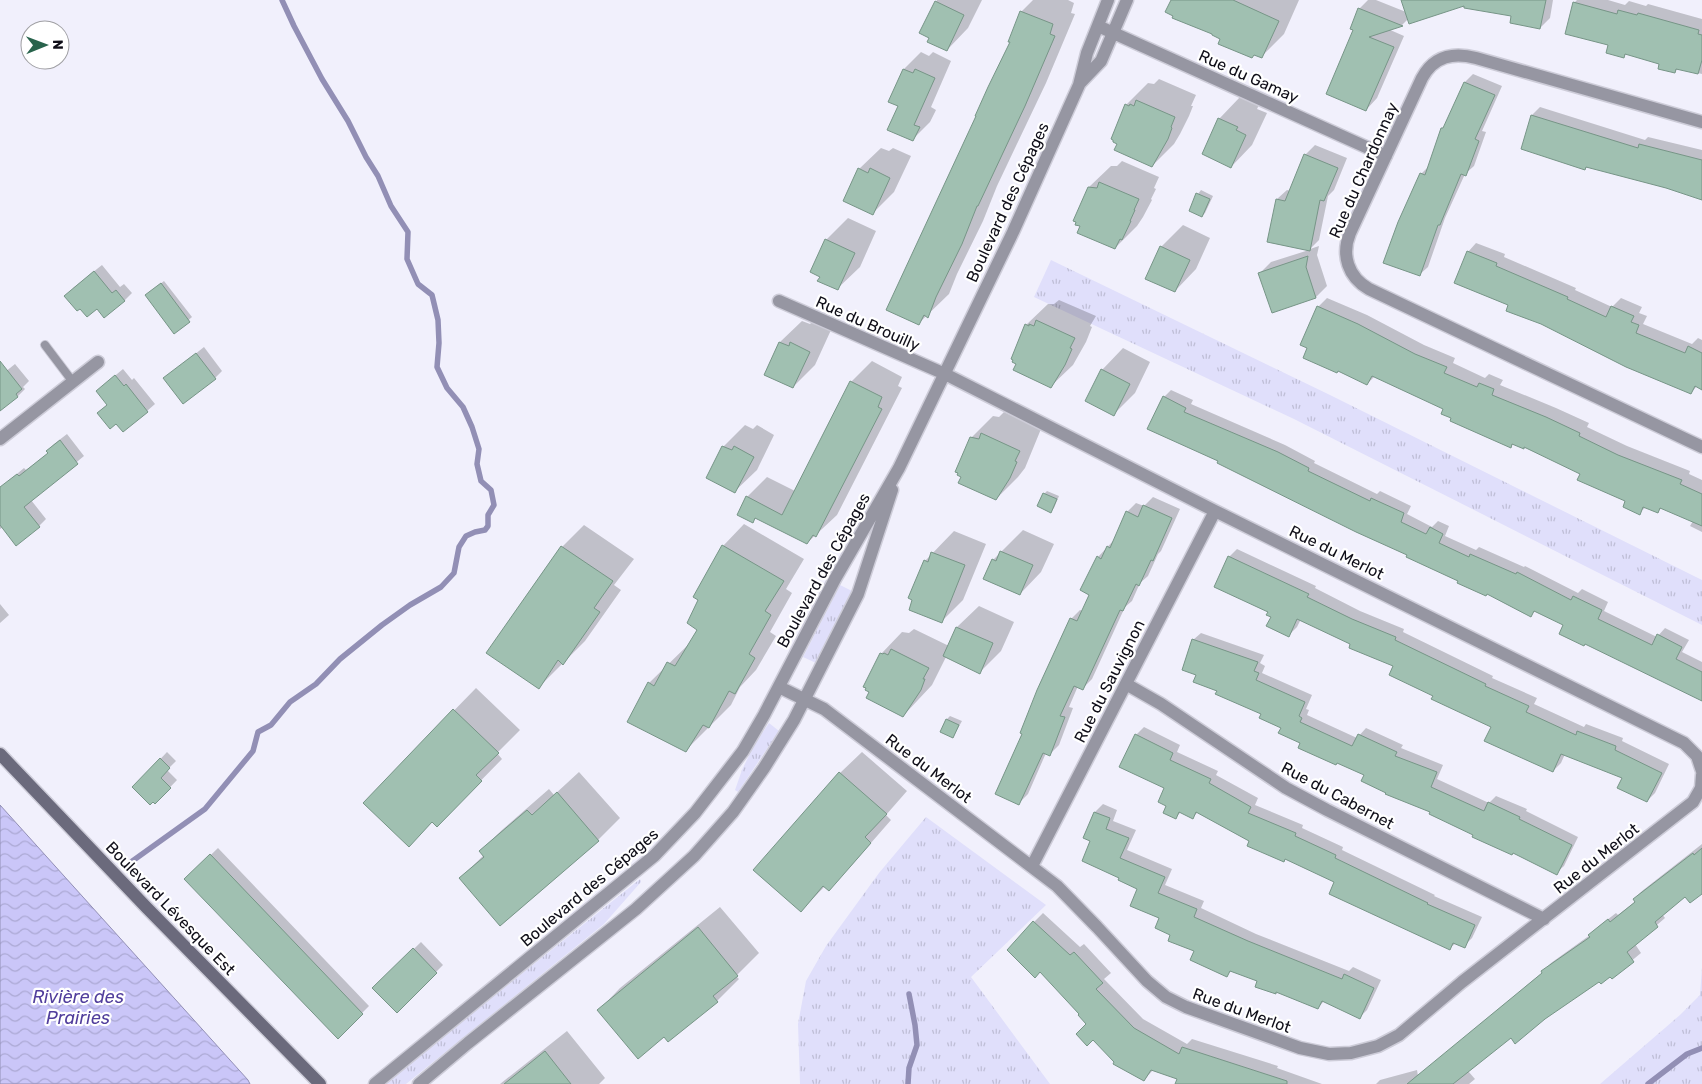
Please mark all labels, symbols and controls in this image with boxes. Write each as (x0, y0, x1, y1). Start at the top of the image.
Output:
north arrow (20, 20, 70, 70)
text: N (49, 40, 66, 50)
street label: Rue du Gamay (1196, 46, 1302, 107)
street label: Rue du Chardonnay (1325, 99, 1402, 241)
street label: Boulevard des Cépages (962, 119, 1053, 285)
street label: Rue du Brouilly (813, 292, 923, 355)
street label: Boulevard des Cépages (773, 490, 874, 651)
street label: Rue du Merlot (1286, 521, 1387, 584)
street label: Rue du Sauvignon (1070, 617, 1149, 746)
street label: Rue du Merlot (882, 730, 976, 807)
street label: Rue du Cabernet (1278, 758, 1397, 833)
street label: Rue du Merlot (1550, 819, 1643, 898)
street label: Boulevard des Cépages (517, 824, 662, 951)
street label: Boulevard Lévesque Est (102, 838, 239, 979)
street label: Rue du Merlot (1190, 984, 1294, 1037)
water label: Rivière des Prairies (32, 986, 124, 1029)

